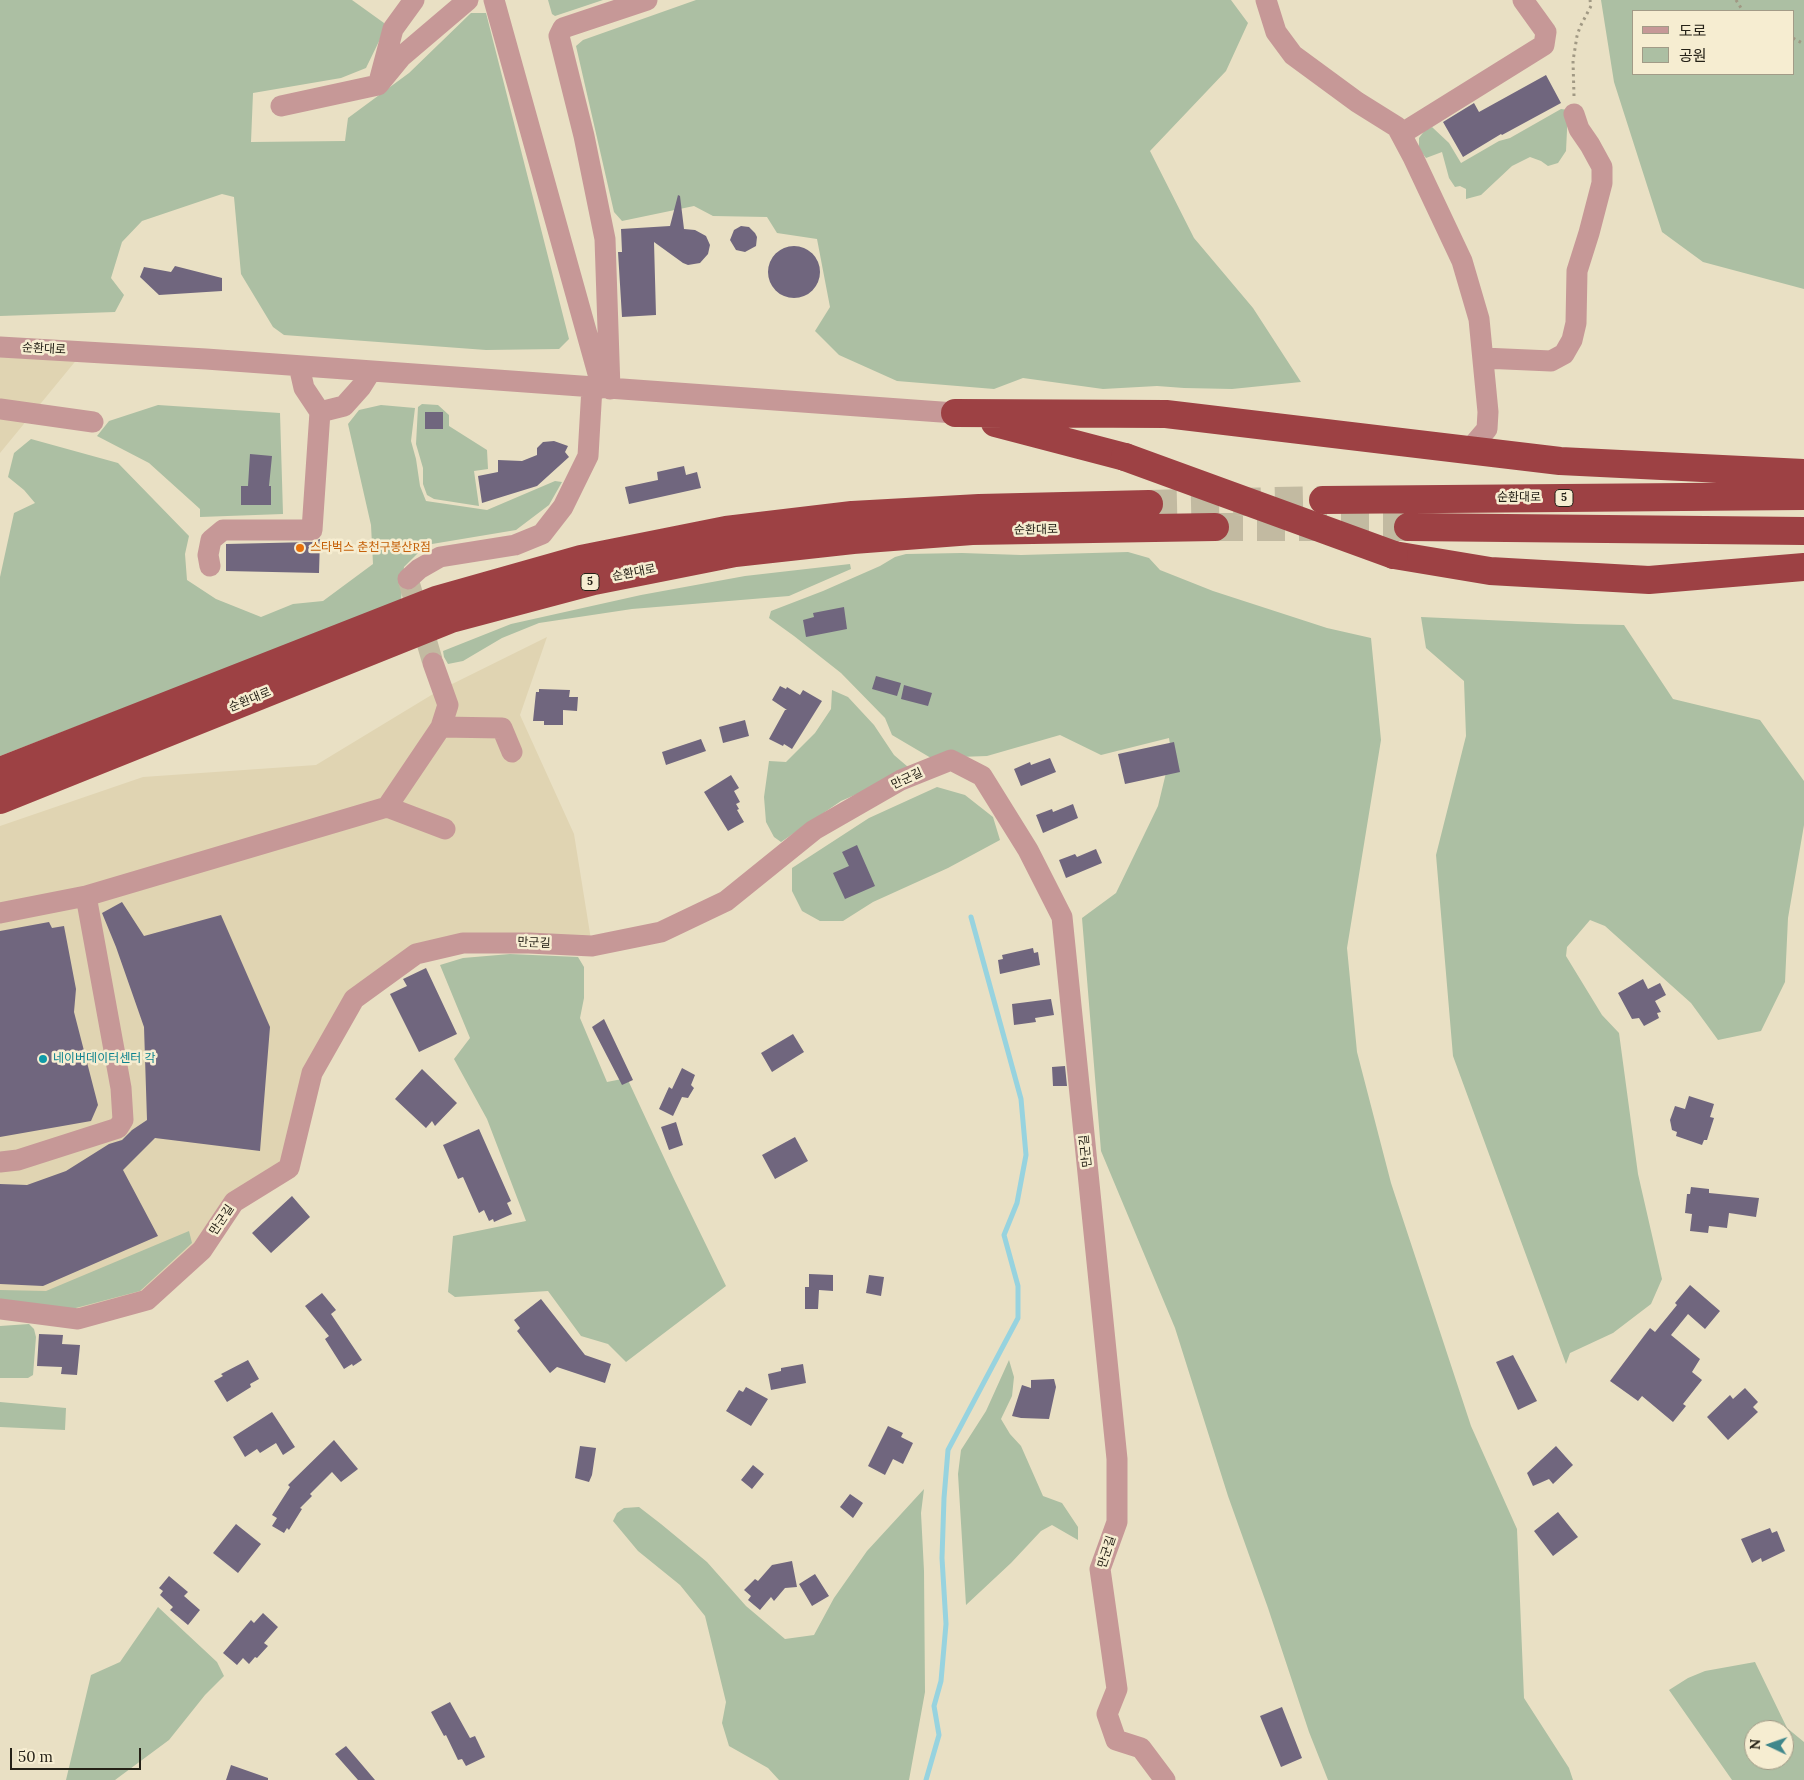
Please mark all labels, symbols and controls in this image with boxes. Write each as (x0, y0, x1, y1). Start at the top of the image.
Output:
legend (1632, 10, 1794, 75)
text: 도로 (1679, 21, 1707, 40)
text: 공원 (1679, 46, 1707, 65)
street label: 순환대로 (22, 341, 66, 357)
road number: 5 (1555, 489, 1573, 506)
street label: 순환대로 (1497, 491, 1541, 505)
street label: 순환대로 (1014, 522, 1058, 538)
place label: 스타벅스 춘천구봉산R점 (310, 541, 431, 555)
marker: 스타벅스 춘천구봉산R점 (294, 542, 306, 554)
street label: 순환대로 (611, 562, 657, 584)
road number: 5 (581, 574, 599, 590)
street label: 순환대로 (227, 685, 273, 715)
street label: 만군길 (889, 765, 925, 793)
street label: 만군길 (517, 935, 551, 951)
place label: 네이버데이터센터 각 (53, 1052, 156, 1066)
marker: 네이버데이터센터 각 (37, 1053, 49, 1065)
street label: 만군길 (1077, 1134, 1095, 1168)
street label: 만군길 (207, 1202, 237, 1238)
street label: 만군길 (1095, 1534, 1119, 1570)
north arrow (1744, 1720, 1794, 1770)
scale bar (12, 1738, 144, 1770)
text: N (1746, 1738, 1764, 1750)
text: 50 m (18, 1747, 53, 1766)

